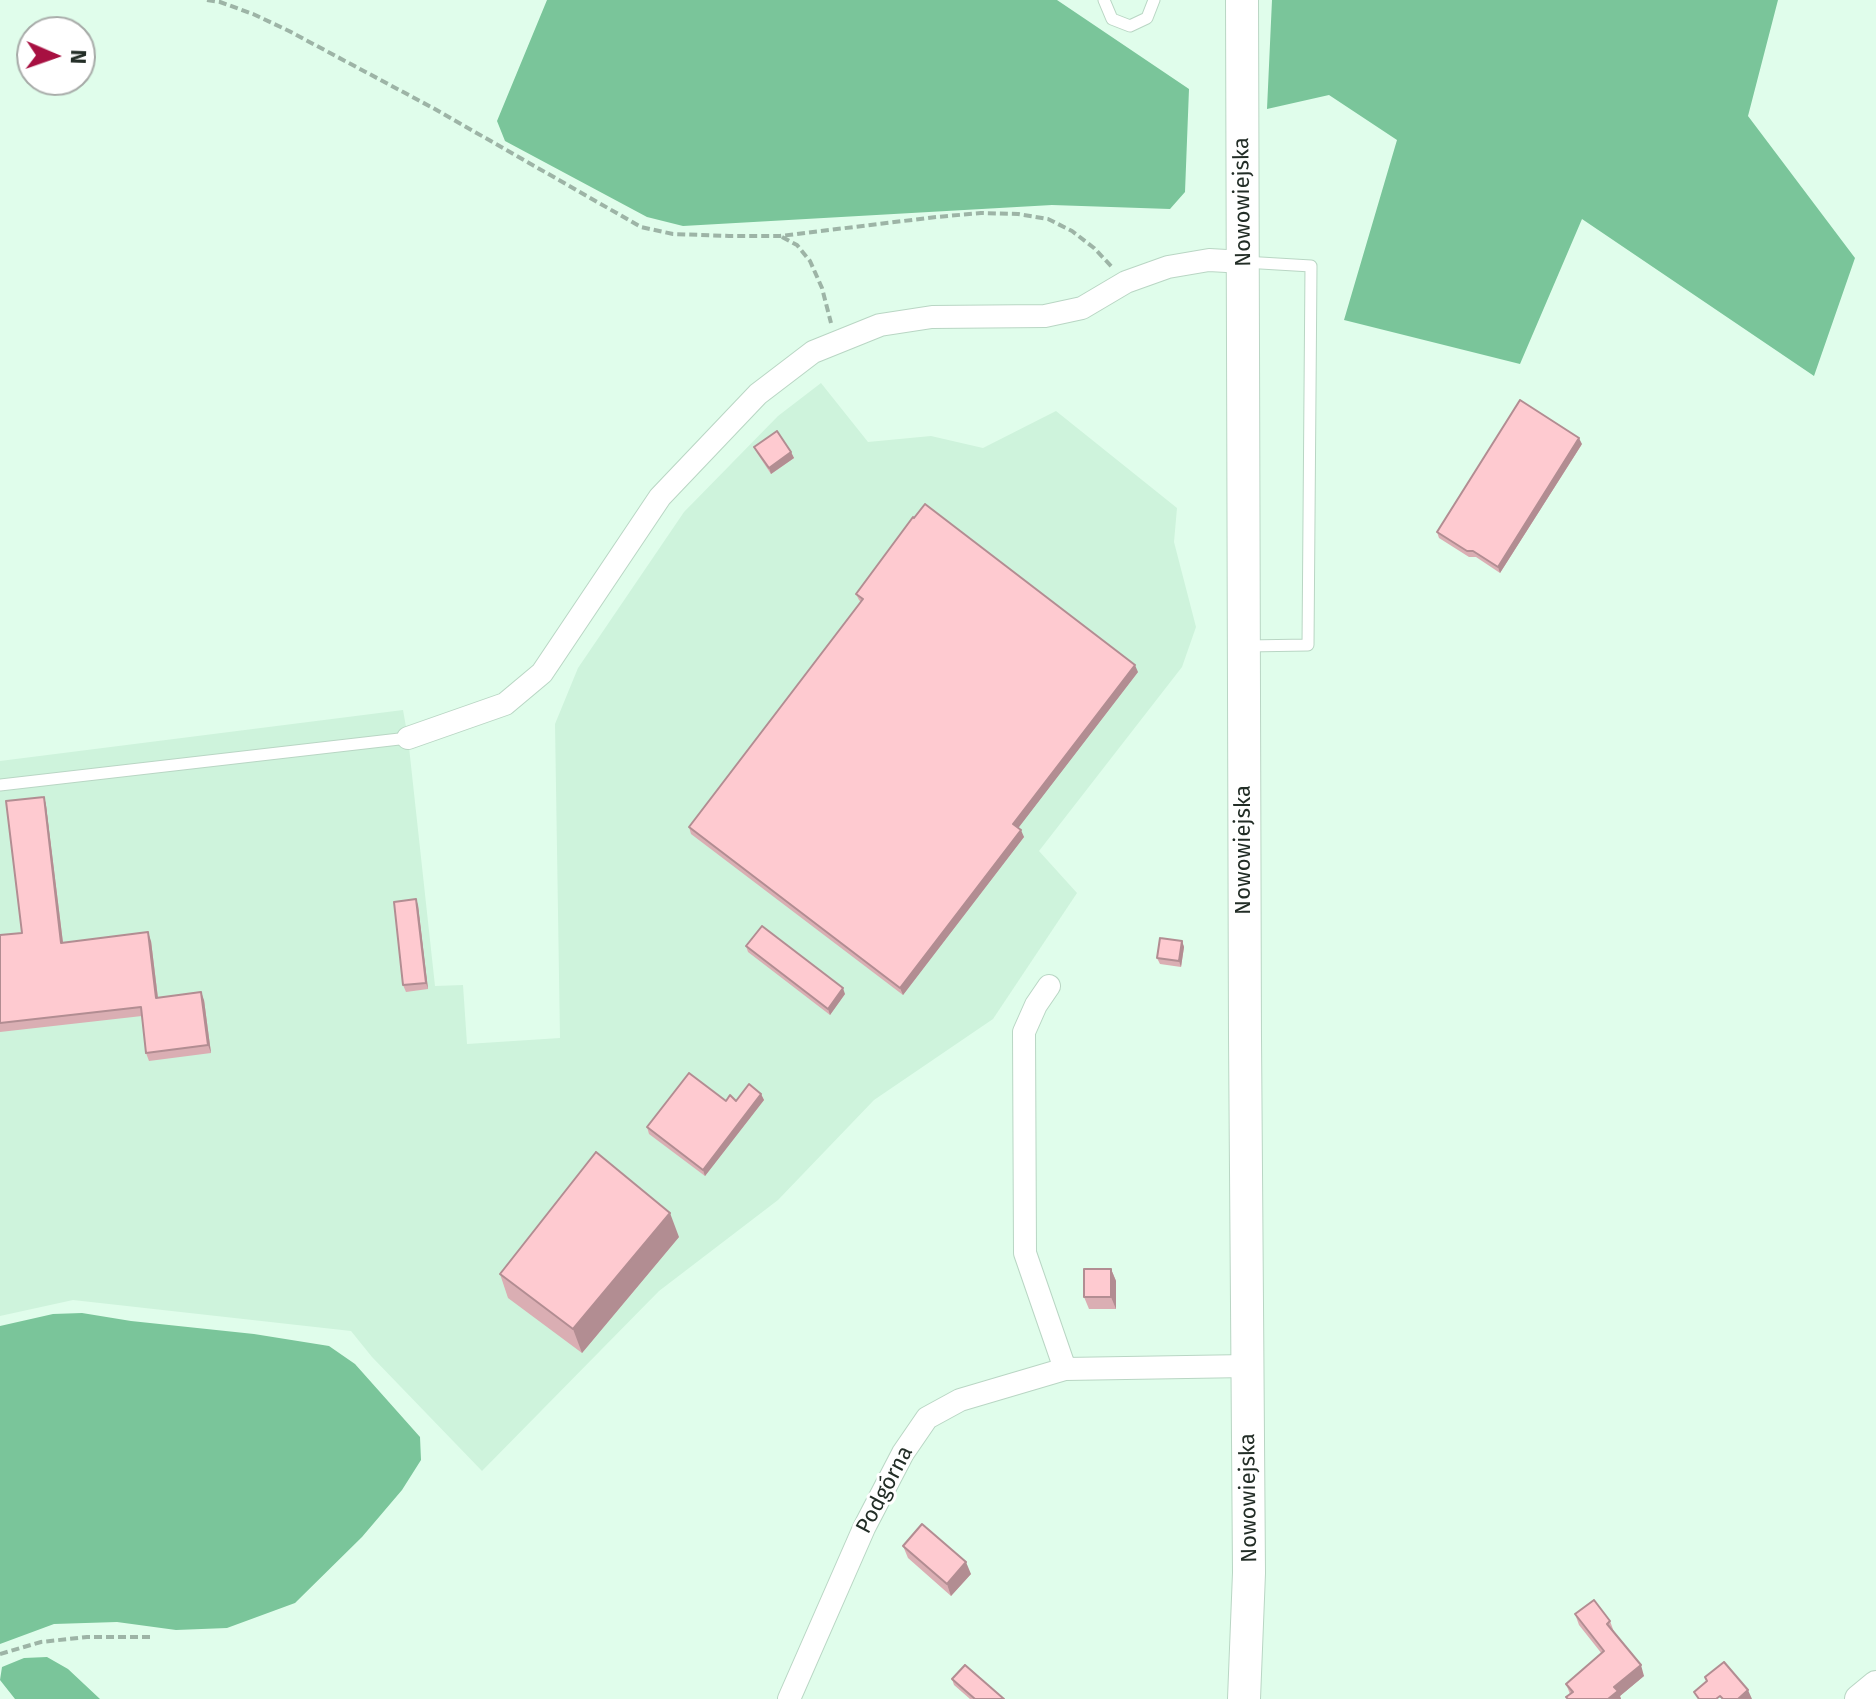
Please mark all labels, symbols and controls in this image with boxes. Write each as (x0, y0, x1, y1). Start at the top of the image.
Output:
north arrow (16, 16, 96, 96)
text: N (65, 49, 92, 65)
street label: Nowowiejska (1229, 137, 1257, 267)
street label: Nowowiejska (1231, 785, 1257, 915)
street label: Nowowiejska (1235, 1433, 1263, 1563)
street label: Podgórna (851, 1442, 919, 1538)

